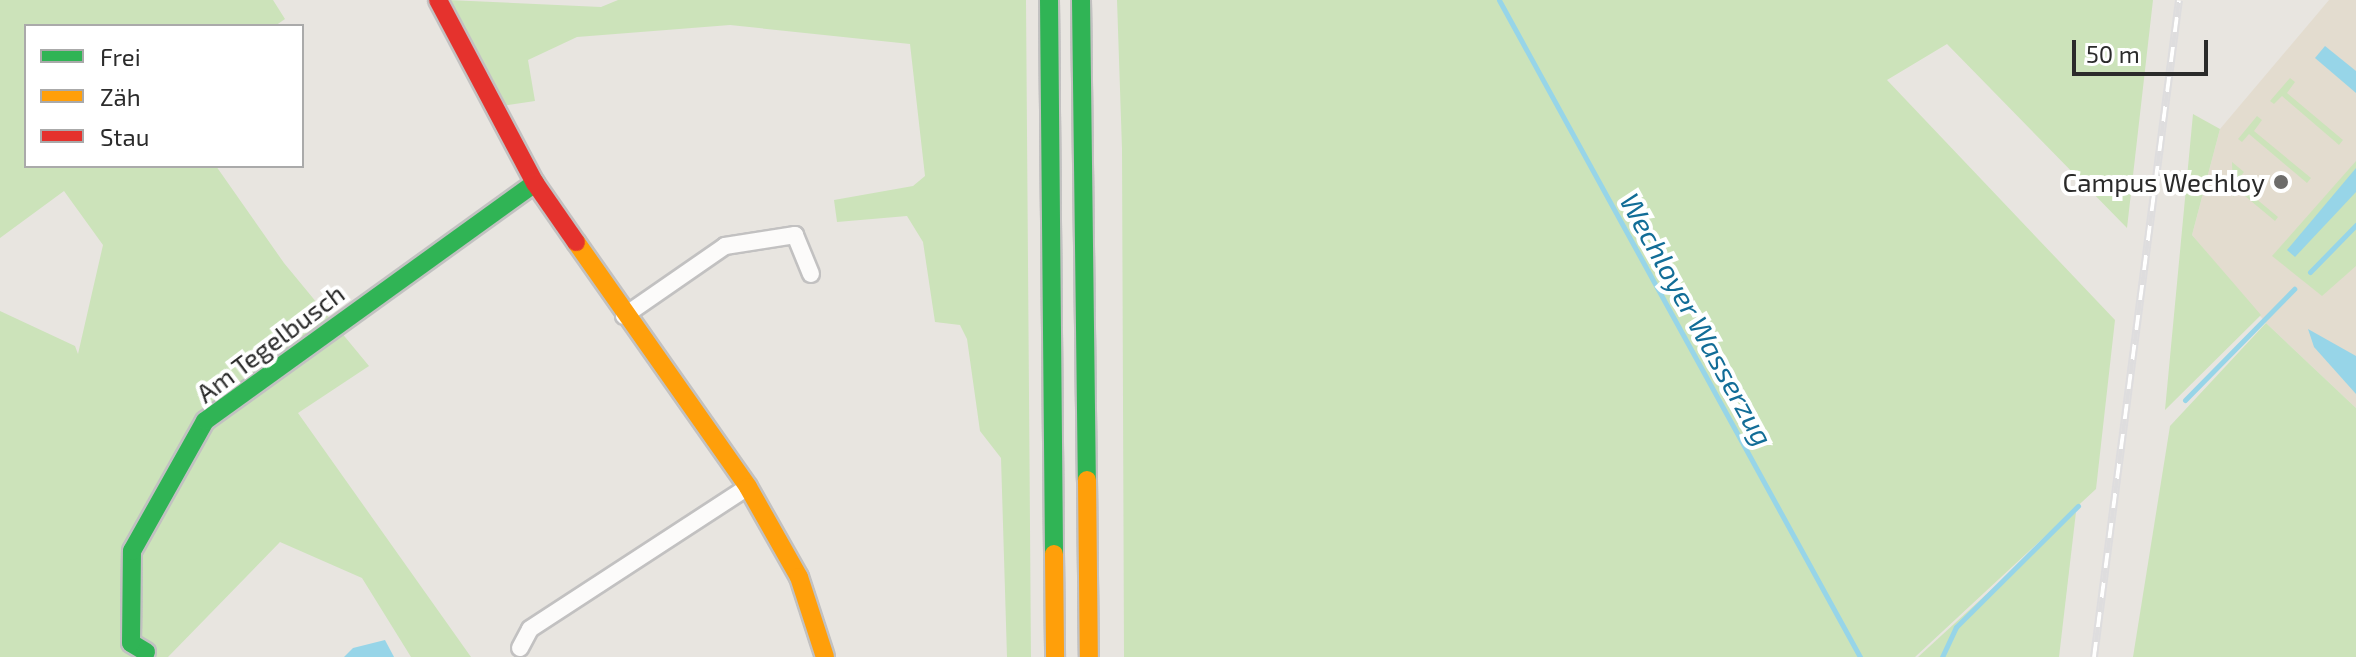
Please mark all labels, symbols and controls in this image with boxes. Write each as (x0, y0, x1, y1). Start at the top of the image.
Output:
legend (24, 24, 304, 168)
scale bar (2076, 24, 2212, 74)
text: 50 m (2086, 39, 2140, 68)
text: Frei (100, 42, 141, 71)
text: Zäh (100, 82, 141, 111)
text: Stau (100, 122, 149, 151)
place label: Campus Wechloy (2062, 166, 2265, 198)
marker: Campus Wechloy (2272, 173, 2290, 191)
water label: Wechloyer Wasserzug (1613, 186, 1781, 452)
street label: Am Tegelbusch (190, 277, 350, 409)

